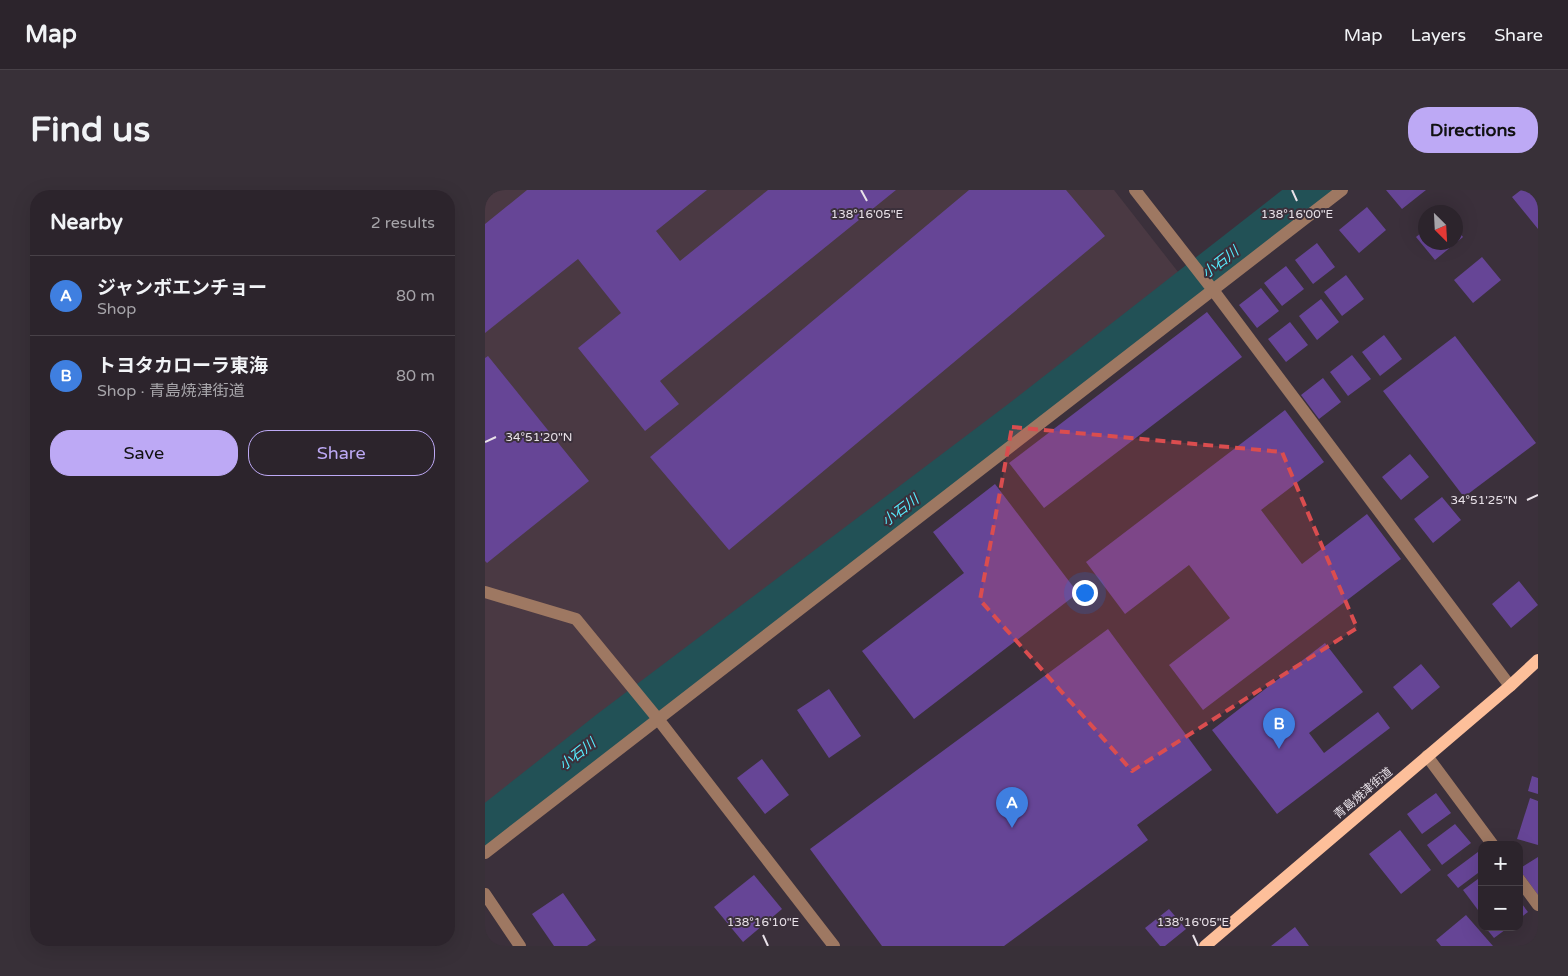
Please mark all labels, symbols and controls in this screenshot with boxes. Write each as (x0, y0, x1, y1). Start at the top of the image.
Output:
text: Map (25, 20, 77, 49)
text: Map (1344, 24, 1383, 46)
text: Layers (1411, 24, 1466, 46)
text: Share (1494, 24, 1543, 46)
button: Directions (1408, 107, 1538, 153)
text: Find us (30, 109, 150, 151)
north arrow (1418, 205, 1463, 250)
text: 138°16'05"E (831, 207, 904, 221)
text: 138°16'00"E (1261, 207, 1334, 221)
text: Nearby (50, 210, 123, 235)
text: 2 results (371, 213, 435, 233)
water label: 小石川 (1199, 242, 1244, 282)
text: ジャンボエンチョー (97, 277, 267, 299)
text: A (60, 286, 72, 306)
text: 80 m (396, 286, 435, 306)
text: Shop (97, 299, 136, 319)
text: トヨタカローラ東海 (97, 355, 268, 377)
text: B (60, 366, 72, 386)
text: 80 m (396, 366, 435, 386)
text: Shop · 青島焼津街道 (97, 381, 245, 401)
button: Save (50, 430, 238, 476)
button: Share (248, 430, 435, 476)
text: 34°51'20"N (506, 430, 573, 444)
water label: 小石川 (878, 490, 924, 530)
text: 34°51'25"N (1451, 493, 1518, 507)
your location (1072, 580, 1098, 606)
pin: B (1263, 708, 1295, 749)
water label: 小石川 (556, 734, 601, 774)
street label: 青島焼津街道 (1331, 764, 1395, 822)
pin: A (996, 787, 1028, 828)
map controls (1478, 841, 1523, 931)
button: + (1478, 841, 1523, 886)
button: − (1478, 886, 1523, 931)
text: 138°16'10"E (727, 915, 800, 929)
text: 138°16'05"E (1157, 915, 1230, 929)

